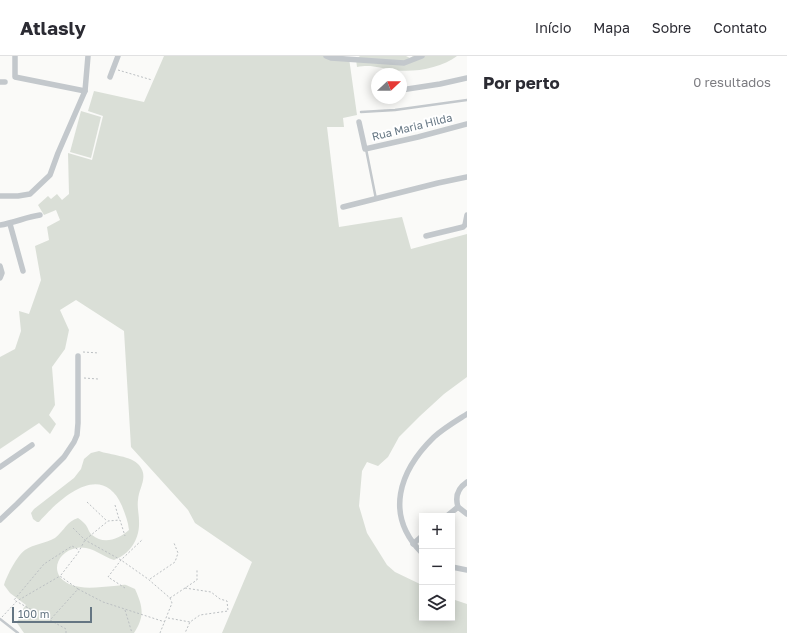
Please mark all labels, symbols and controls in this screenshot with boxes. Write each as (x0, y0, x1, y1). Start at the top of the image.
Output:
text: Atlasly (20, 16, 86, 39)
text: Início (535, 19, 571, 36)
text: Mapa (593, 19, 630, 36)
text: Sobre (652, 19, 691, 36)
text: Contato (713, 19, 767, 36)
north arrow (371, 68, 407, 104)
text: Por perto (483, 72, 560, 93)
text: 0 resultados (693, 74, 771, 90)
street label: Rua Maria Hilda (370, 110, 453, 143)
map controls (419, 513, 455, 621)
button: + (419, 513, 455, 549)
button: − (419, 549, 455, 585)
button: layers (419, 585, 455, 621)
scale bar (12, 605, 92, 624)
text: 100 m (18, 607, 49, 620)

